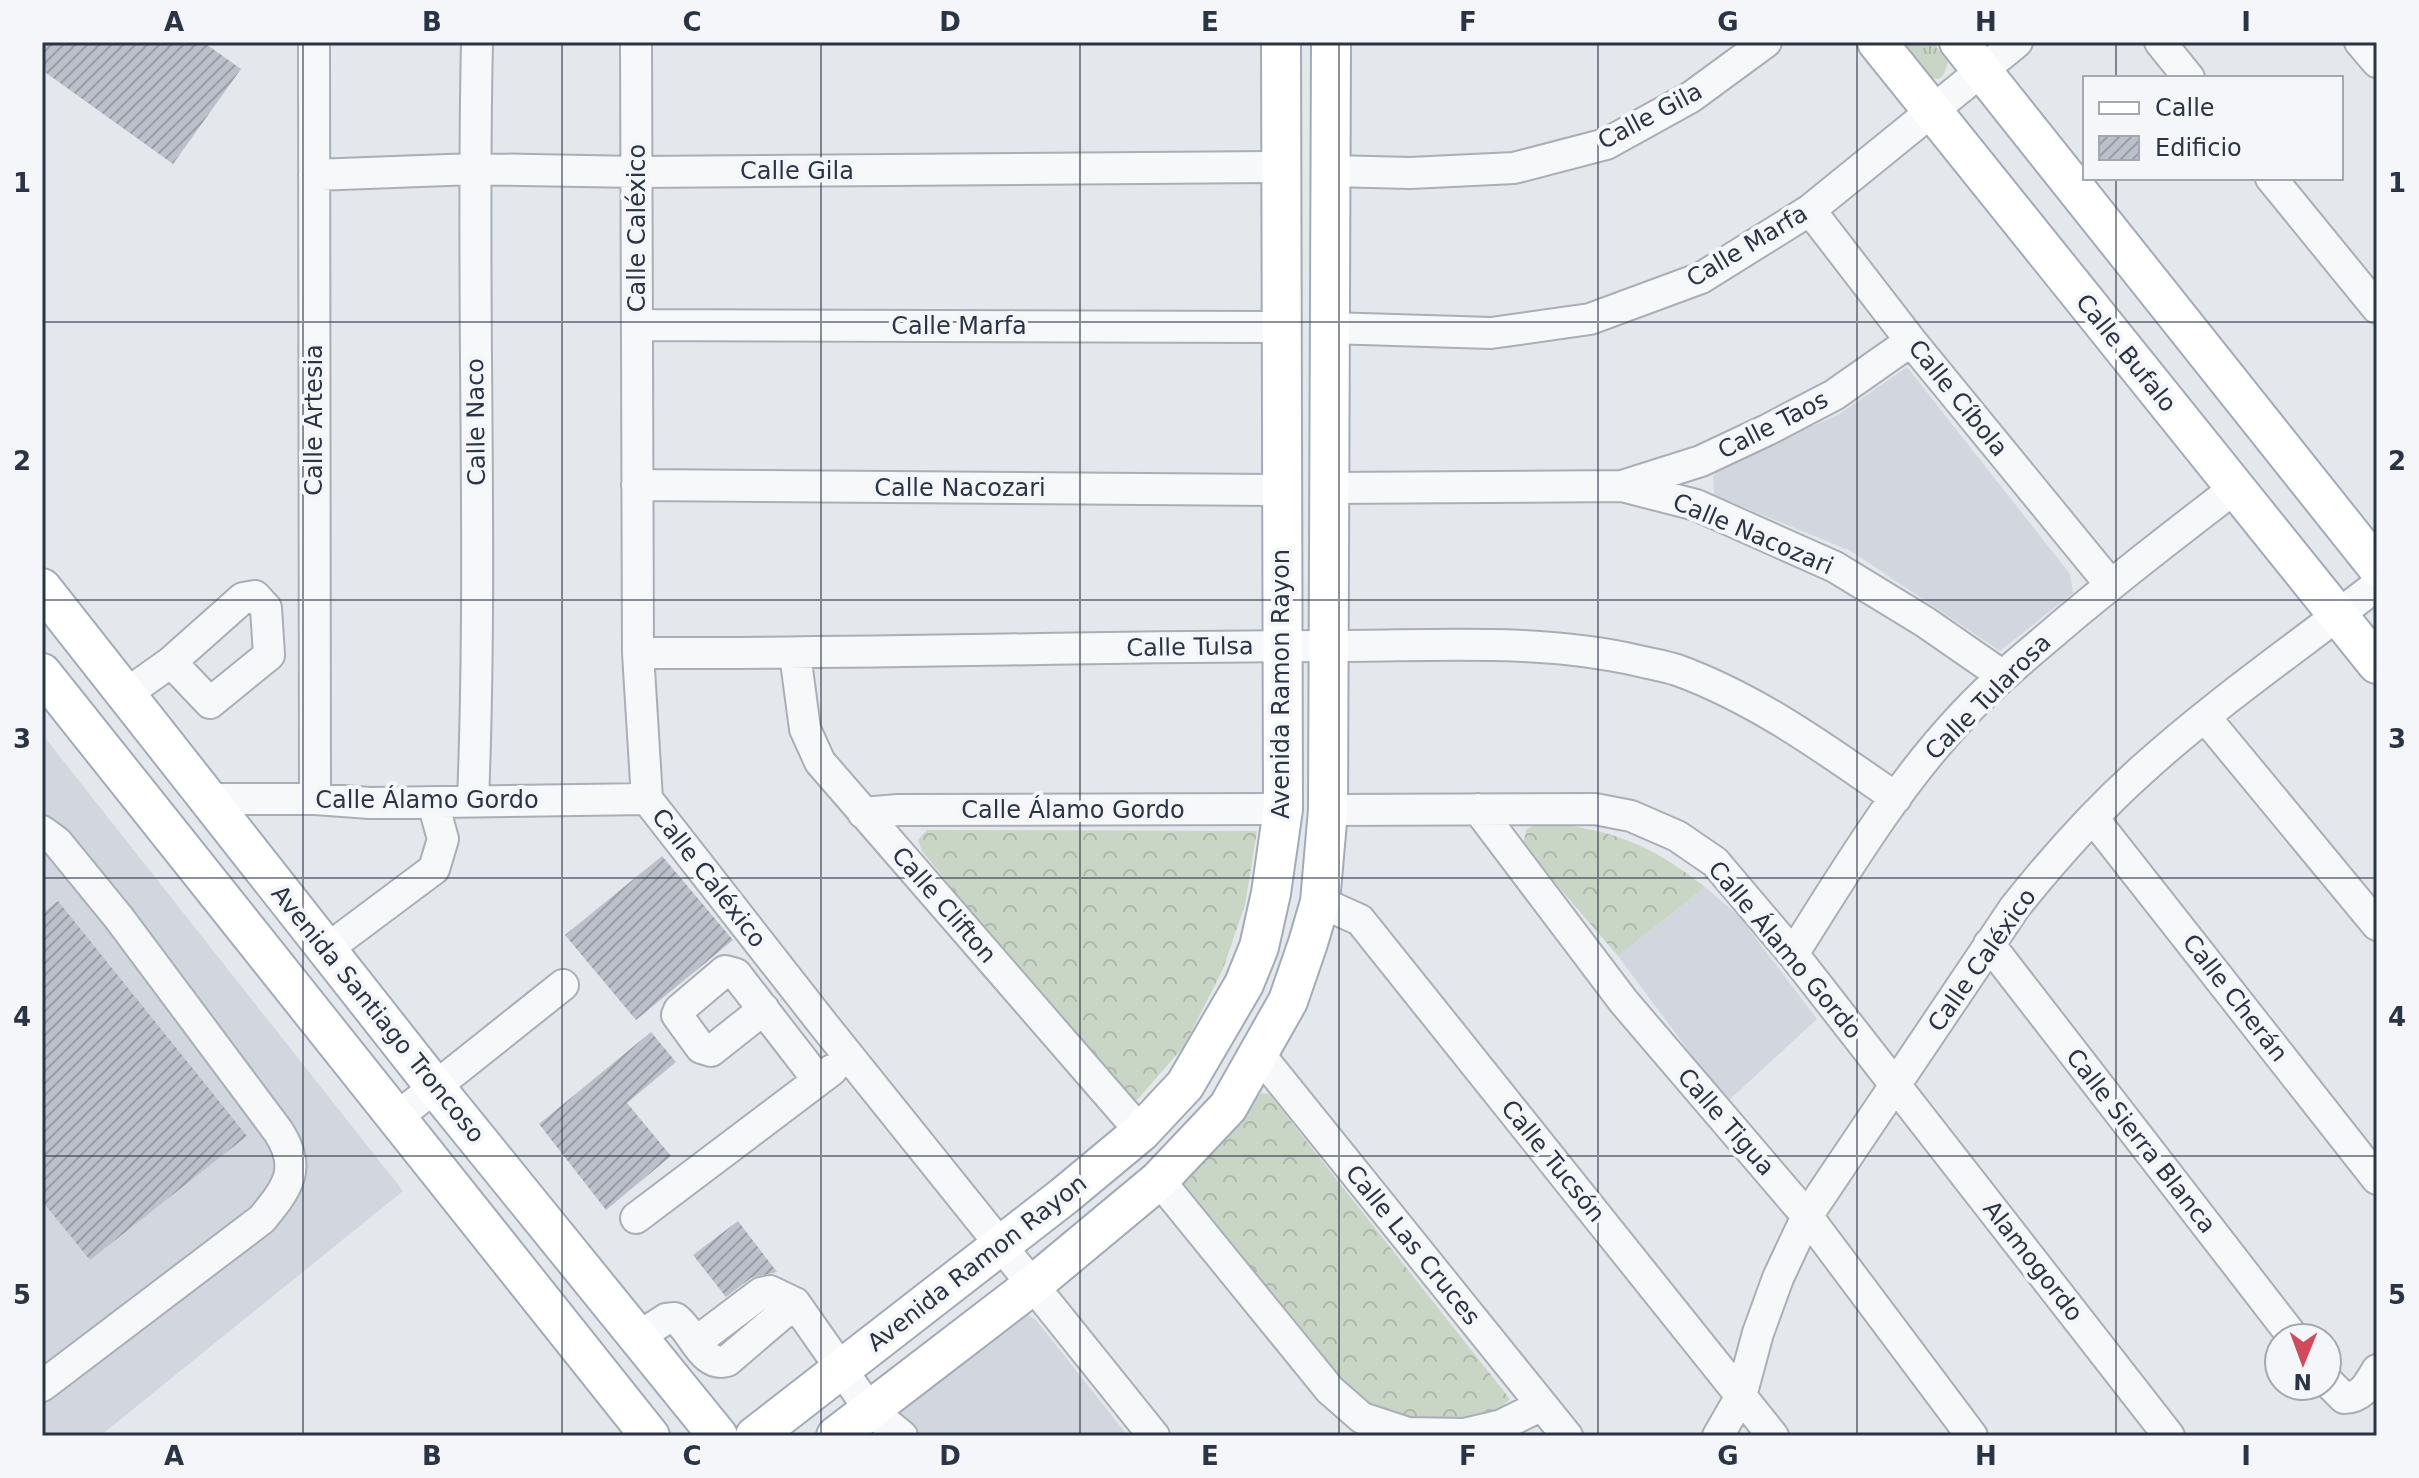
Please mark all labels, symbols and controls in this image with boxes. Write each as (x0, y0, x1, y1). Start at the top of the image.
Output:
text: A (164, 7, 184, 37)
text: B (422, 7, 442, 37)
text: C (682, 7, 702, 37)
text: D (939, 7, 961, 37)
text: E (1201, 7, 1219, 37)
text: F (1459, 7, 1477, 37)
text: G (1717, 7, 1739, 37)
text: H (1975, 7, 1997, 37)
text: I (2241, 7, 2251, 37)
legend (2083, 76, 2343, 180)
street label: Calle Gila (1593, 77, 1707, 155)
text: Calle (2155, 94, 2215, 122)
text: Edificio (2155, 134, 2242, 162)
street label: Calle Caléxico (623, 144, 651, 312)
street label: Calle Gila (740, 157, 854, 185)
text: 1 (13, 168, 31, 198)
text: 1 (2388, 168, 2406, 198)
street label: Calle Marfa (1682, 199, 1812, 293)
street label: Calle Bufalo (2070, 288, 2182, 418)
street label: Calle Marfa (891, 312, 1027, 340)
street label: Calle Cíbola (1902, 334, 2014, 462)
street label: Calle Artesia (300, 344, 328, 496)
street label: Calle Naco (461, 358, 491, 486)
street label: Calle Taos (1713, 385, 1833, 465)
text: 2 (13, 446, 31, 476)
text: 2 (2388, 446, 2406, 476)
street label: Calle Nacozari (874, 474, 1046, 502)
street label: Calle Nacozari (1669, 488, 1837, 580)
street label: Avenida Ramon Rayon (1267, 549, 1295, 819)
street label: Calle Tularosa (1919, 628, 2057, 766)
street label: Calle Tulsa (1126, 632, 1254, 662)
text: 3 (13, 724, 31, 754)
text: 3 (2388, 724, 2406, 754)
street label: Calle Álamo Gordo (315, 785, 539, 814)
street label: Calle Álamo Gordo (961, 795, 1185, 824)
street label: Calle Caléxico (646, 803, 772, 953)
street label: Calle Clifton (886, 841, 1002, 969)
street label: Calle Álamo Gordo (1702, 855, 1868, 1045)
street label: Avenida Santiago Troncoso (266, 880, 490, 1148)
street label: Calle Caléxico (1922, 883, 2042, 1037)
street label: Calle Cherán (2177, 929, 2293, 1067)
text: 4 (13, 1002, 31, 1032)
text: 4 (2388, 1002, 2406, 1032)
street label: Calle Sierra Blanca (2060, 1043, 2222, 1239)
street label: Calle Tigua (1672, 1063, 1780, 1181)
street label: Calle Tucsón (1495, 1094, 1611, 1228)
street label: Calle Las Cruces (1340, 1159, 1486, 1331)
street label: Avenida Ramon Rayon (862, 1169, 1092, 1357)
street label: Alamogordo (1977, 1195, 2089, 1327)
text: 5 (13, 1280, 31, 1310)
text: 5 (2388, 1280, 2406, 1310)
north arrow (2263, 1322, 2343, 1402)
text: N (2293, 1369, 2312, 1394)
text: A (164, 1441, 184, 1471)
text: B (422, 1441, 442, 1471)
text: C (682, 1441, 702, 1471)
text: D (939, 1441, 961, 1471)
text: E (1201, 1441, 1219, 1471)
text: F (1459, 1441, 1477, 1471)
text: G (1717, 1441, 1739, 1471)
text: H (1975, 1441, 1997, 1471)
text: I (2241, 1441, 2251, 1471)

